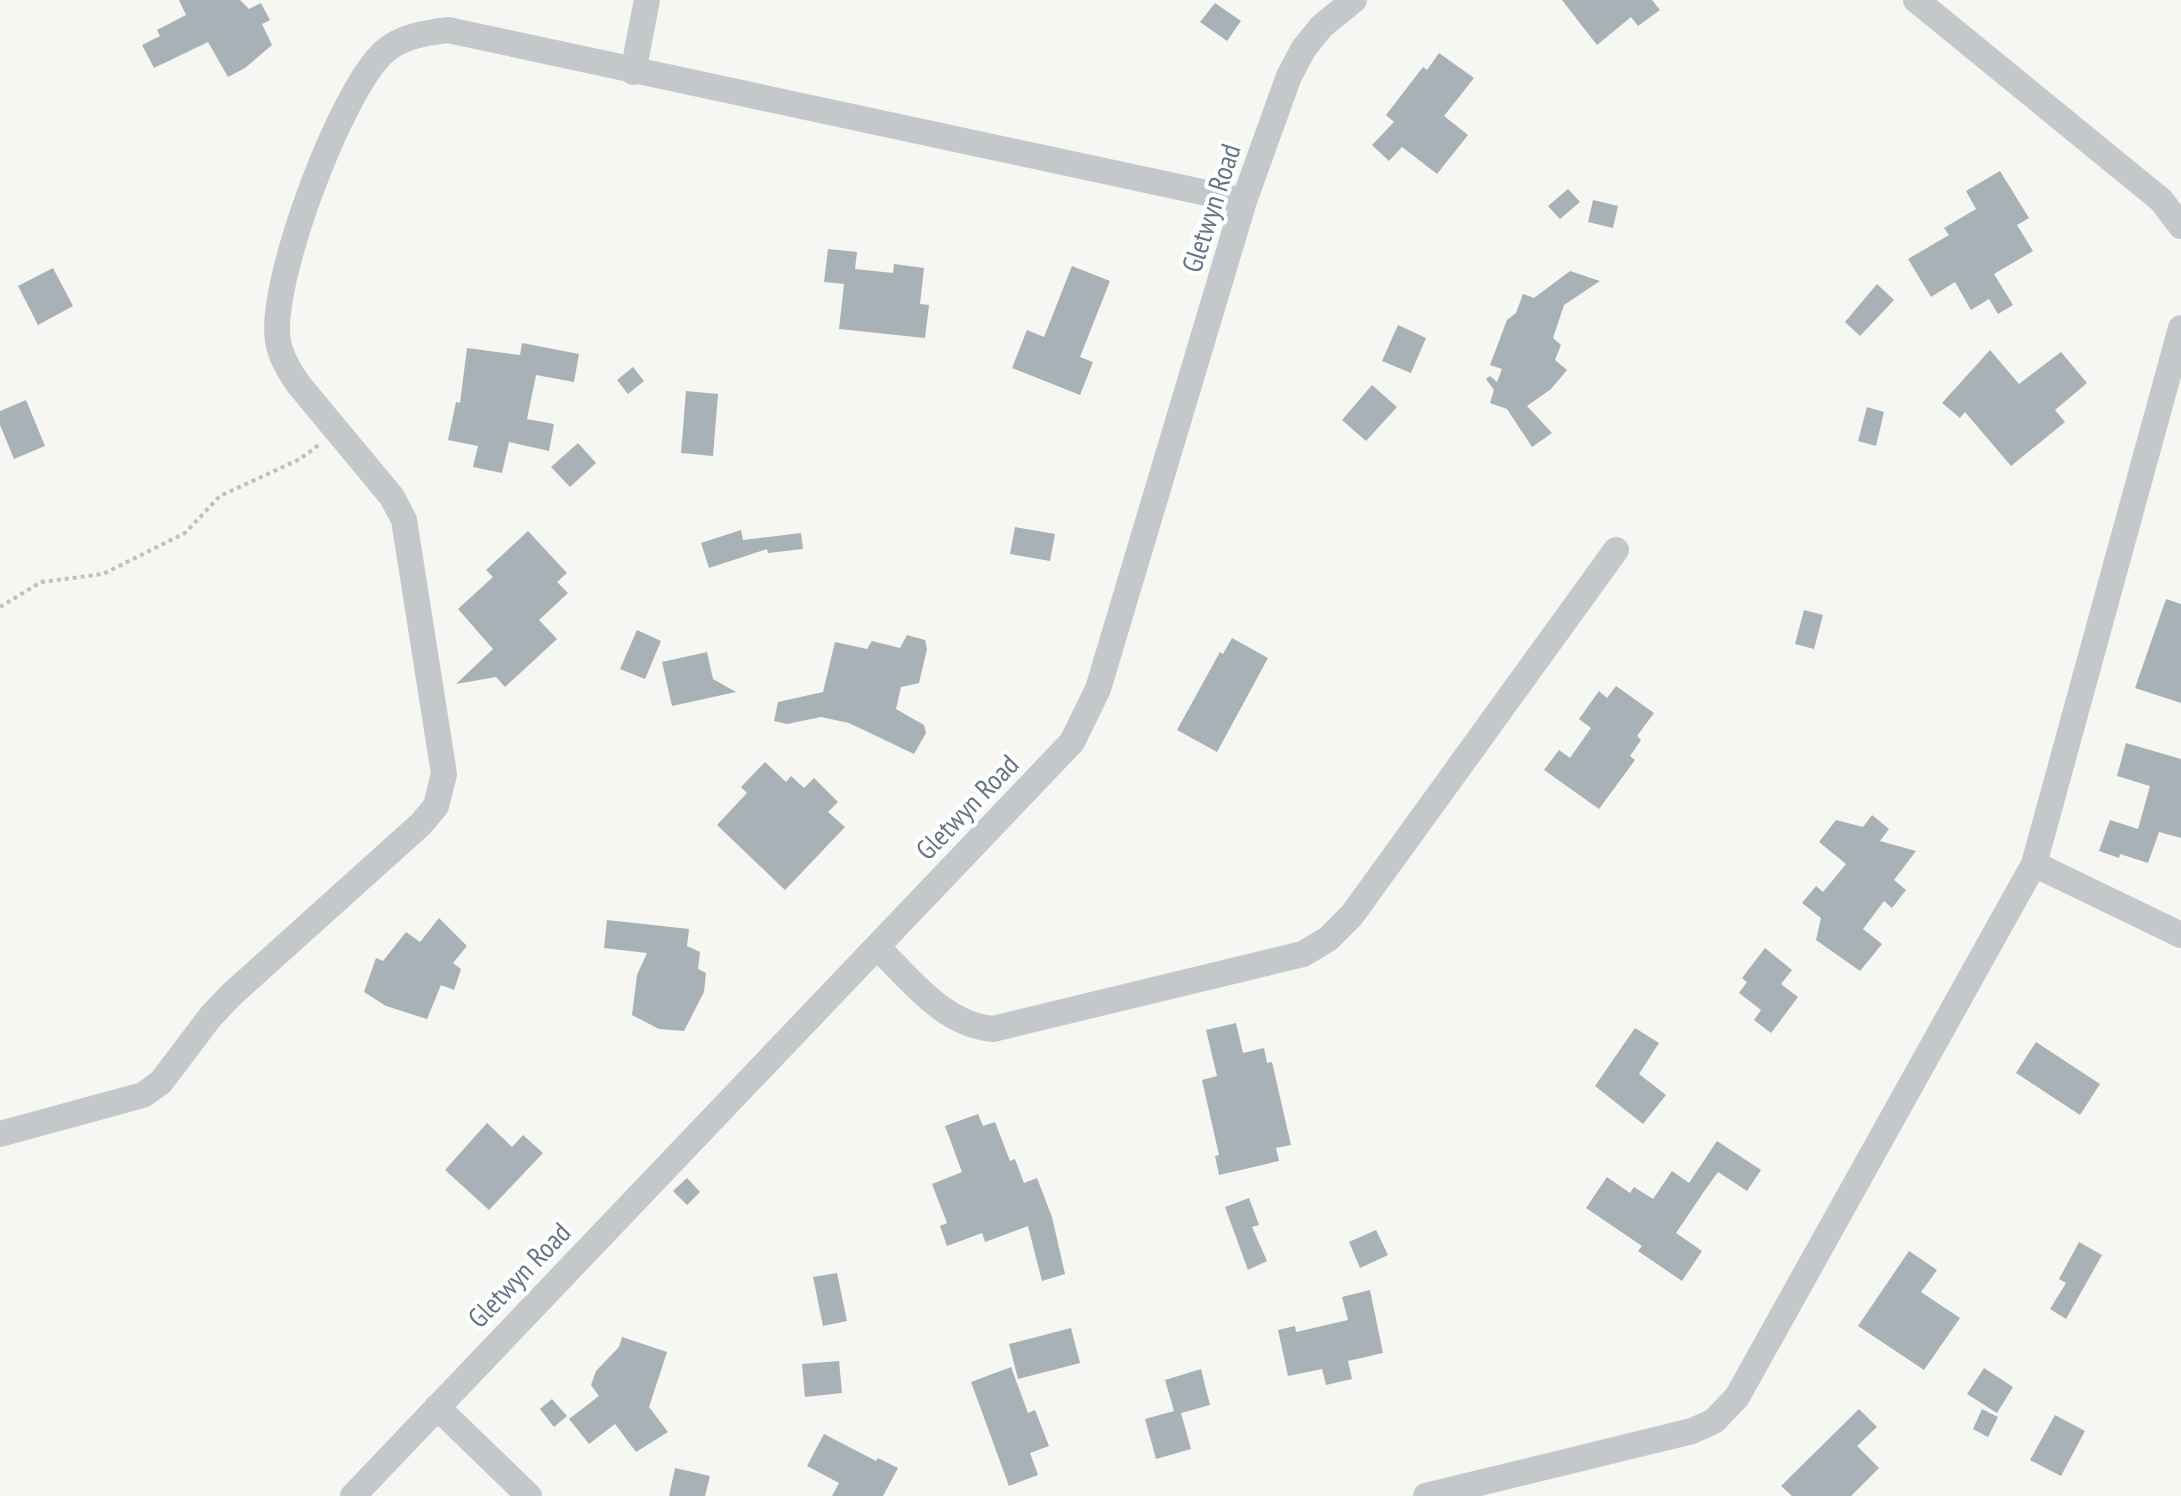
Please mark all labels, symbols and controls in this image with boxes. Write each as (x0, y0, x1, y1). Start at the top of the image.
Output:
street label: Gletwyn Road (1172, 139, 1249, 277)
street label: Gletwyn Road (907, 746, 1026, 867)
street label: Gletwyn Road (459, 1214, 578, 1335)

